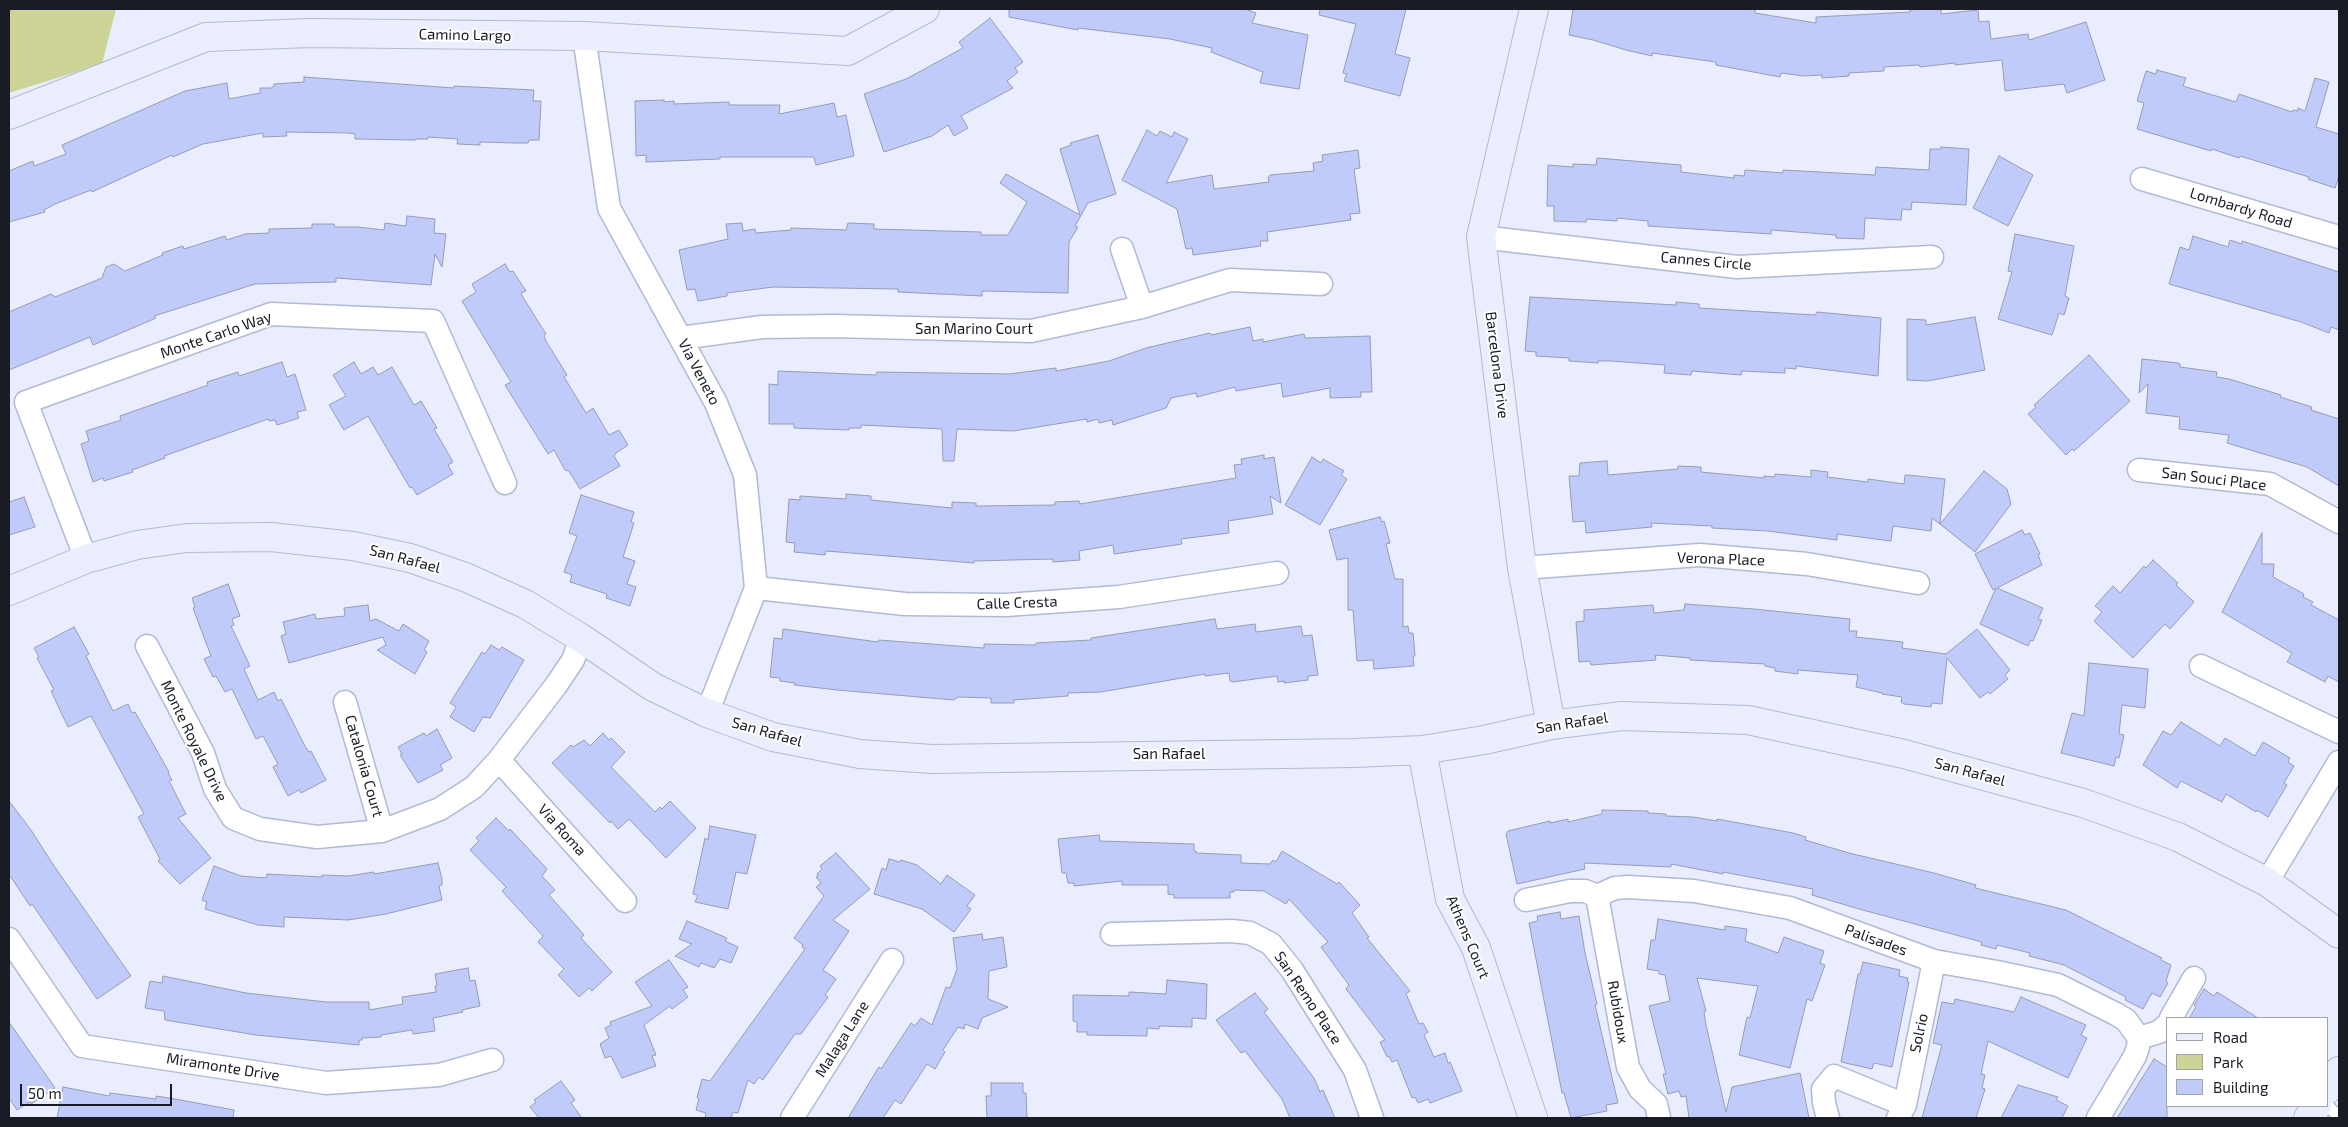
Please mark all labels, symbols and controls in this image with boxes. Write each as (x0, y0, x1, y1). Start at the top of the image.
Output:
street label: Camino Largo (418, 25, 512, 45)
street label: Lombardy Road (2187, 184, 2295, 232)
street label: Cannes Circle (1660, 248, 1752, 274)
street label: Monte Carlo Way (158, 307, 274, 363)
street label: Barcelona Drive (1482, 311, 1512, 419)
street label: San Marino Court (915, 320, 1033, 338)
street label: Via Veneto (674, 336, 724, 408)
street label: San Souci Place (2161, 464, 2267, 494)
street label: San Rafael (368, 541, 442, 577)
street label: Verona Place (1677, 548, 1765, 570)
street label: Calle Cresta (976, 593, 1058, 613)
street label: Monte Royale Drive (157, 677, 231, 805)
street label: San Rafael (1535, 708, 1609, 738)
street label: Catalonia Court (341, 713, 387, 819)
street label: San Rafael (730, 713, 804, 751)
street label: San Rafael (1133, 745, 1205, 763)
street label: San Rafael (1933, 754, 2007, 790)
street label: Via Roma (534, 800, 590, 860)
street label: Athens Court (1442, 893, 1494, 981)
street label: Palisades (1842, 920, 1910, 960)
street label: San Remo Place (1270, 948, 1346, 1048)
street label: Rubidoux (1604, 979, 1632, 1045)
street label: Malaga Lane (811, 997, 873, 1081)
street label: Solrio (1906, 1012, 1932, 1054)
legend (2166, 1017, 2328, 1107)
text: Road (2213, 1028, 2248, 1046)
street label: Miramonte Drive (165, 1049, 281, 1085)
text: Park (2213, 1053, 2244, 1071)
scale bar (22, 1074, 175, 1106)
text: Building (2213, 1078, 2268, 1096)
text: 50 m (28, 1084, 62, 1102)

